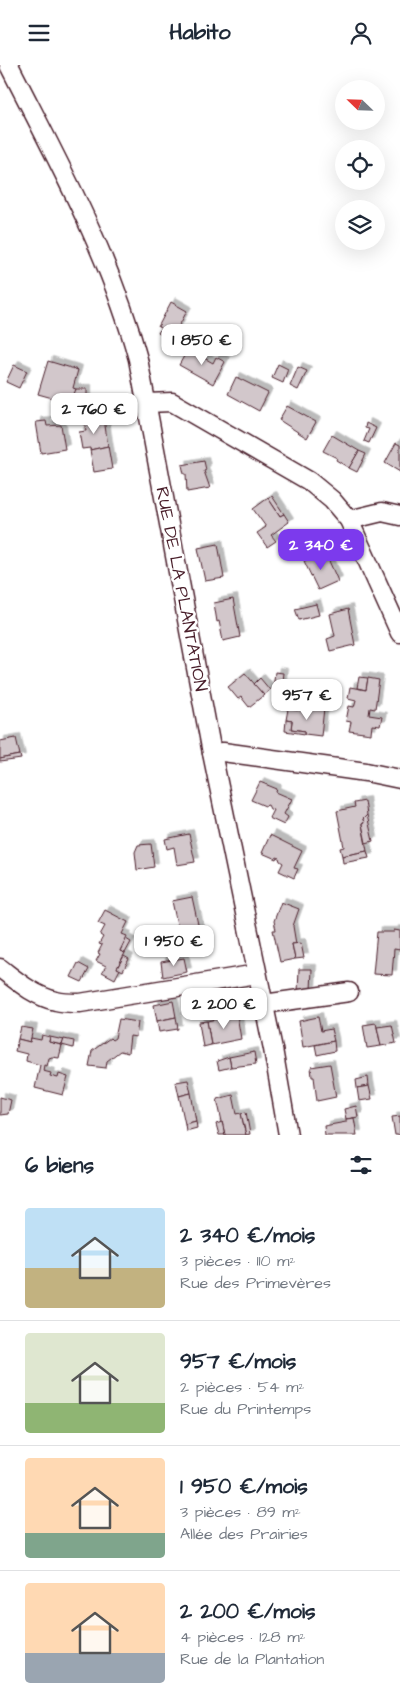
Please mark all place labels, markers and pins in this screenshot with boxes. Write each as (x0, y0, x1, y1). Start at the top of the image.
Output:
pin: 1 850 € (156, 323, 248, 366)
pin: 2 760 € (48, 393, 140, 435)
pin: 2 340 € (275, 529, 367, 571)
pin: 957 € (272, 679, 342, 721)
pin: 1 950 € (128, 925, 220, 967)
pin: 2 200 € (178, 987, 270, 1030)

